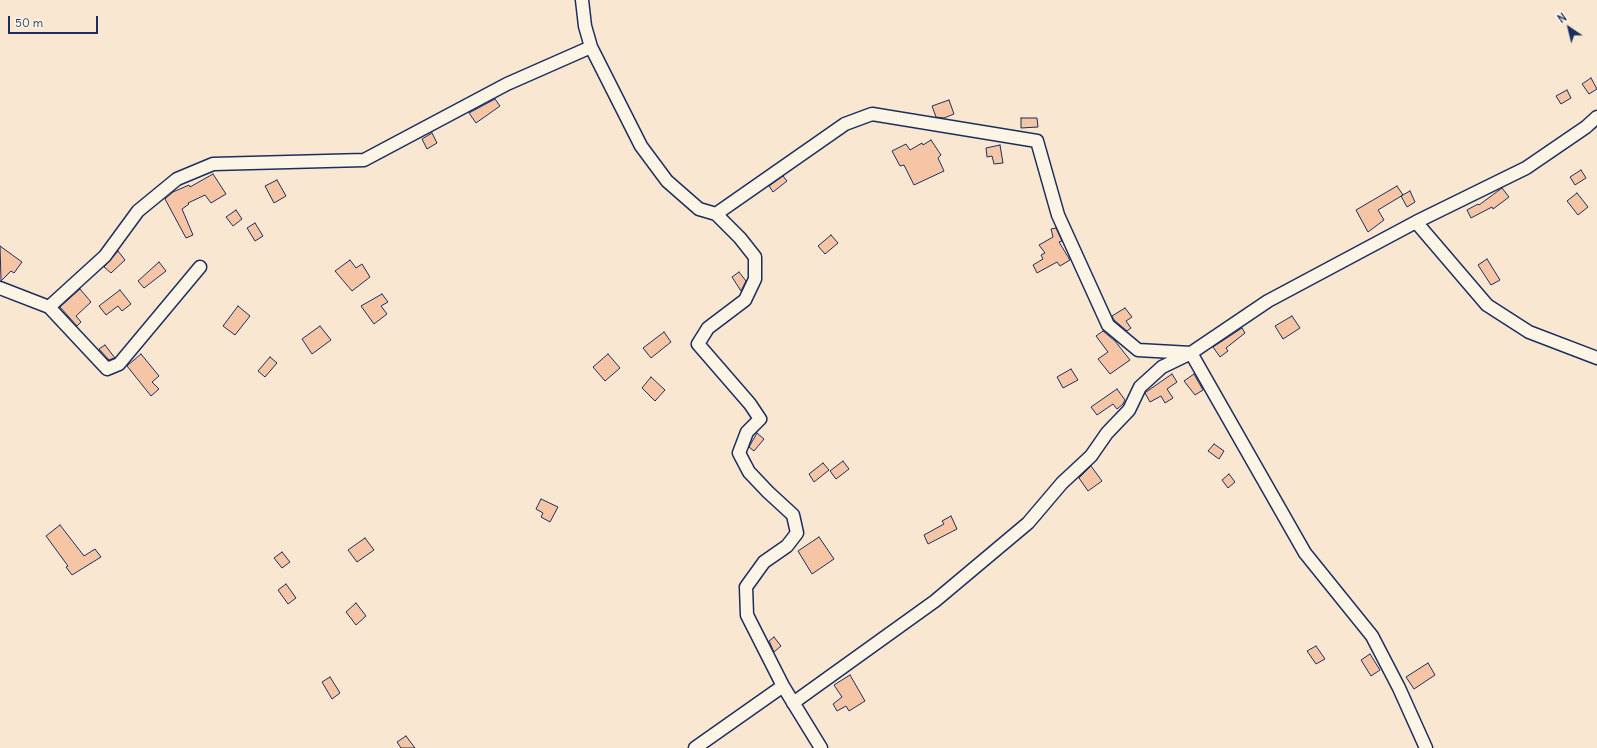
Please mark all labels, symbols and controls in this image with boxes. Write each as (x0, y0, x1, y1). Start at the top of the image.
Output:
scale bar (10, 8, 100, 34)
north arrow (1549, 8, 1589, 48)
text: N (1555, 10, 1569, 26)
text: 50 m (15, 15, 43, 30)

